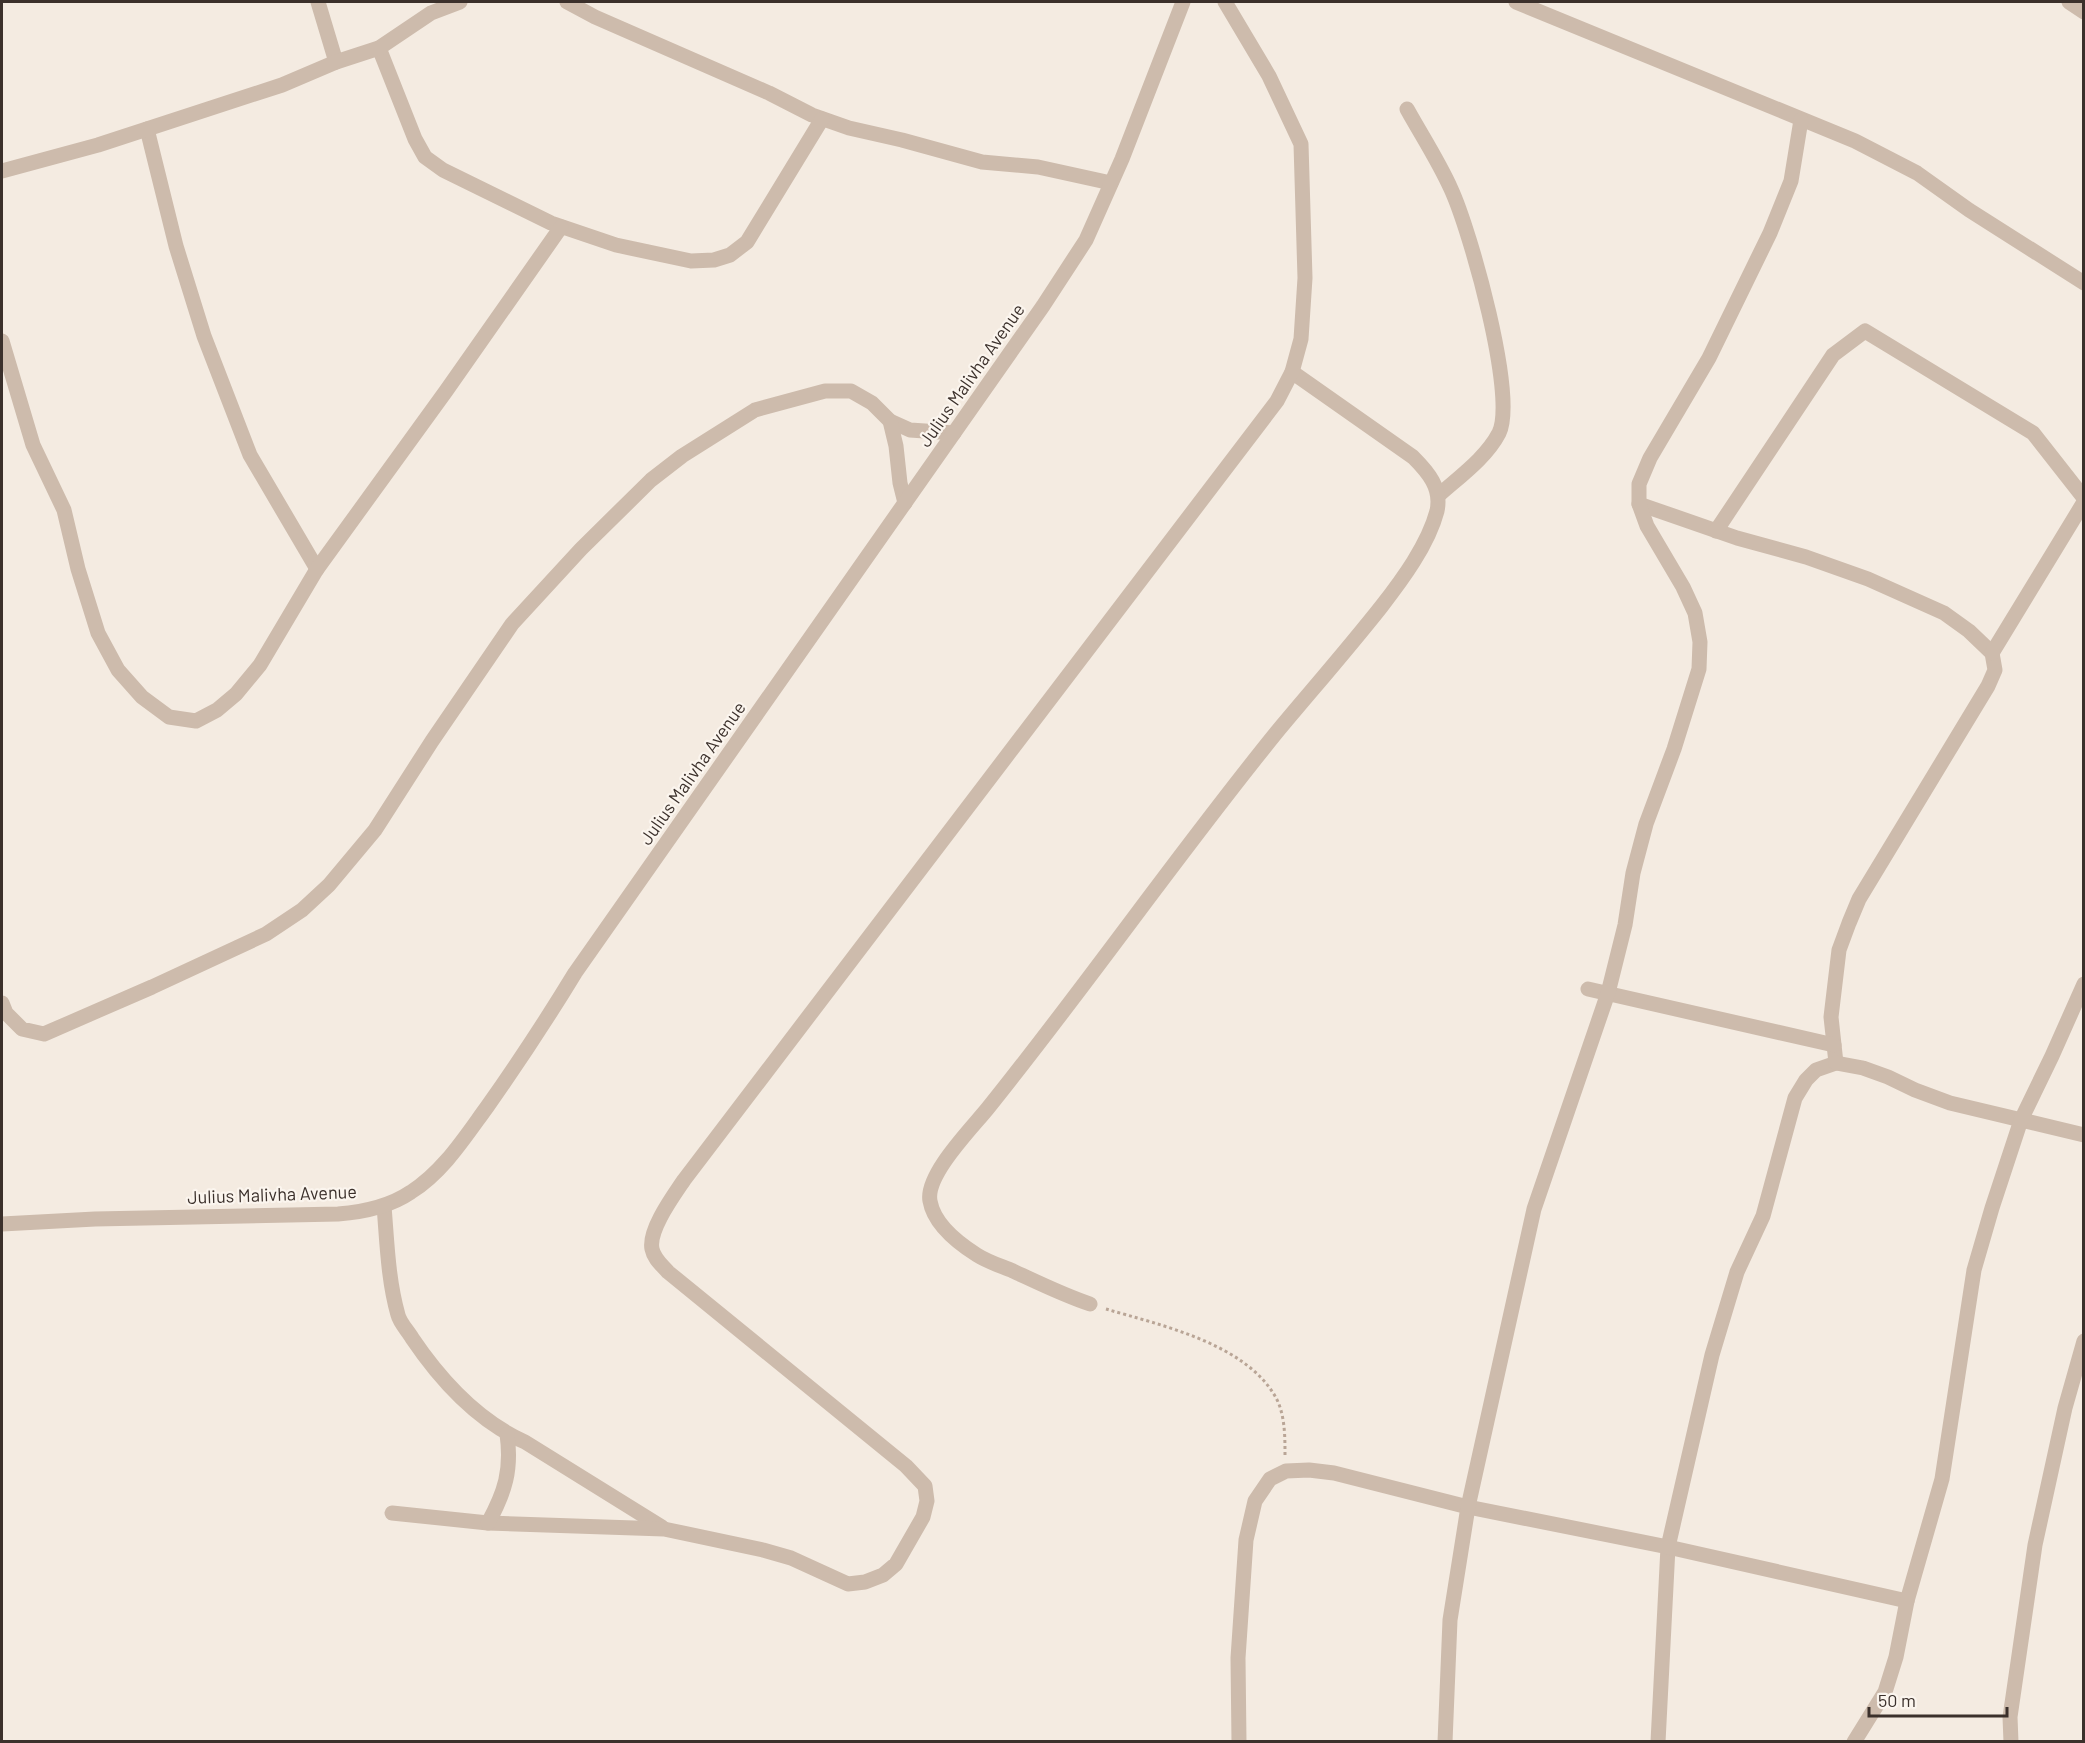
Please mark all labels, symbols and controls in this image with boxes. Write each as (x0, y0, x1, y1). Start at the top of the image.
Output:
street label: Julius Malivha Avenue (913, 299, 1029, 451)
street label: Julius Malivha Avenue (634, 697, 750, 849)
street label: Julius Malivha Avenue (187, 1180, 357, 1208)
scale bar (1869, 1680, 2007, 1718)
text: 50 m (1878, 1689, 1916, 1711)

